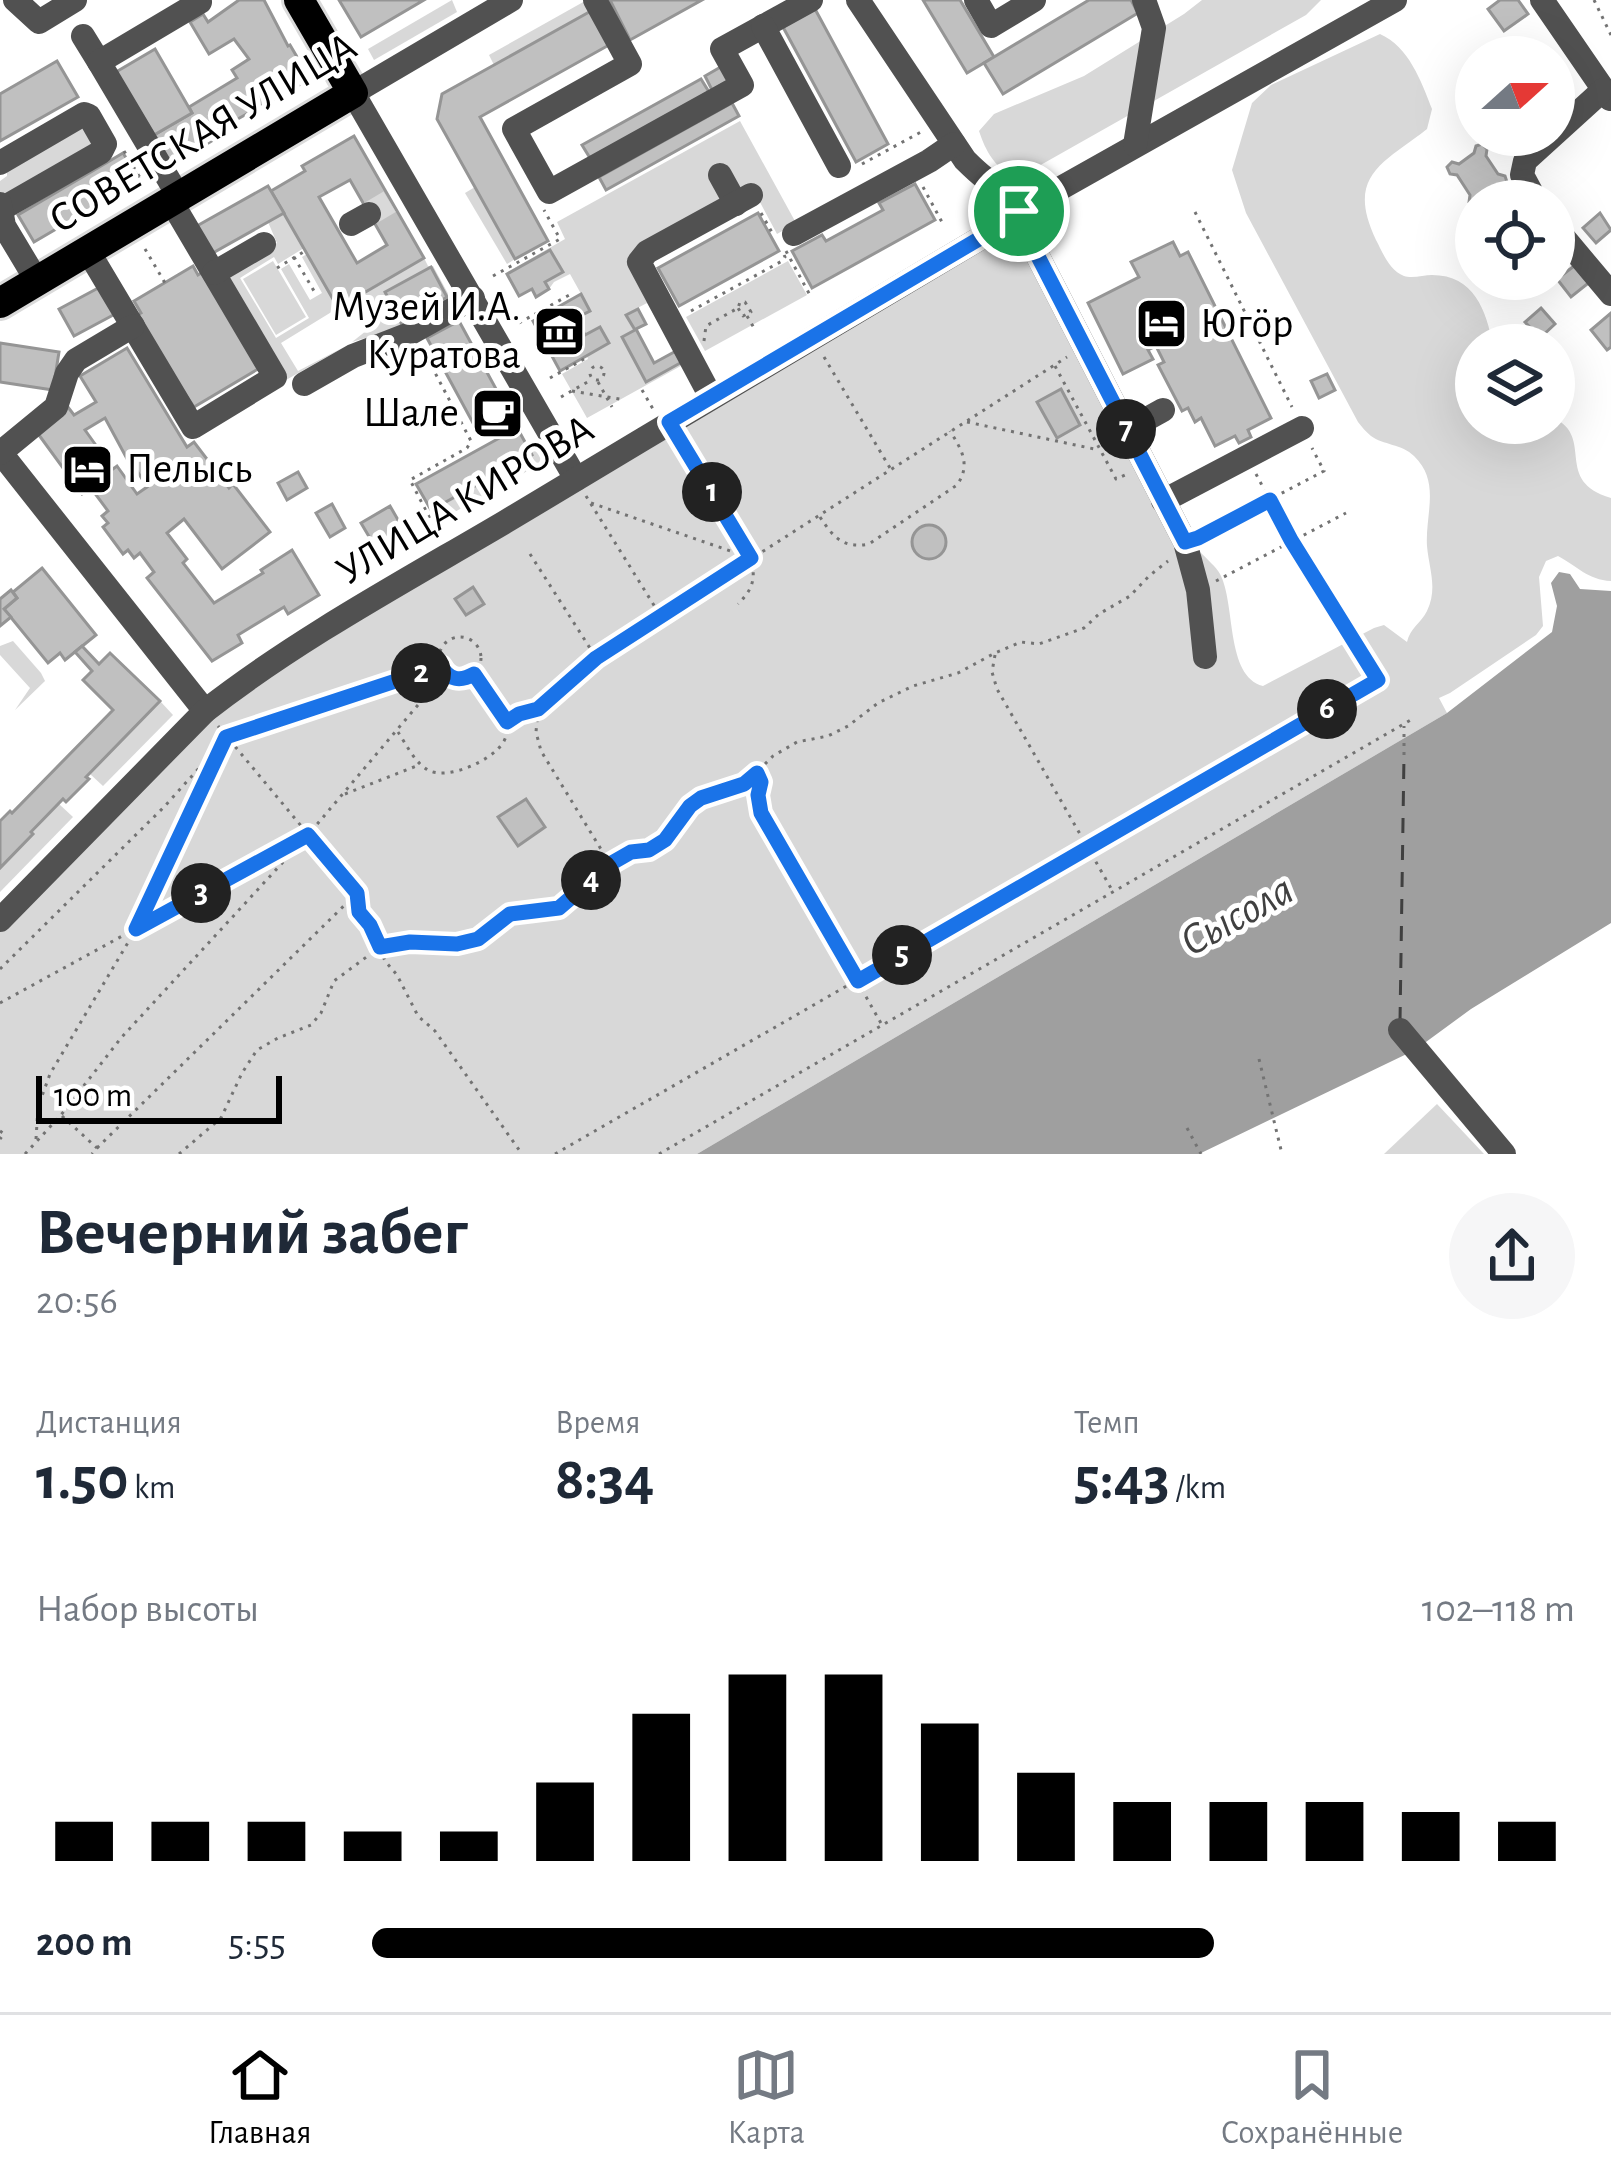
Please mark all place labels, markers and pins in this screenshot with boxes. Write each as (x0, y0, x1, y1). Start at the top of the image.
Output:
pin (968, 160, 1070, 262)
place label: Музей И.А. Куратова (332, 286, 521, 376)
hotel icon: Югöр (1133, 296, 1189, 352)
museum icon: Музей И.А. Куратова (532, 303, 588, 359)
place label: Югöр (1200, 303, 1293, 345)
cafe icon: Шале (470, 385, 526, 441)
place label: Шале (363, 392, 459, 434)
pin: 7 (1096, 399, 1156, 459)
hotel icon: Пелысь (59, 441, 115, 497)
place label: Пелысь (126, 448, 252, 490)
pin: 1 (682, 462, 742, 522)
pin: 2 (391, 643, 451, 703)
pin: 6 (1297, 679, 1357, 739)
pin: 4 (561, 850, 621, 910)
pin: 3 (171, 863, 231, 923)
pin: 5 (872, 925, 932, 985)

